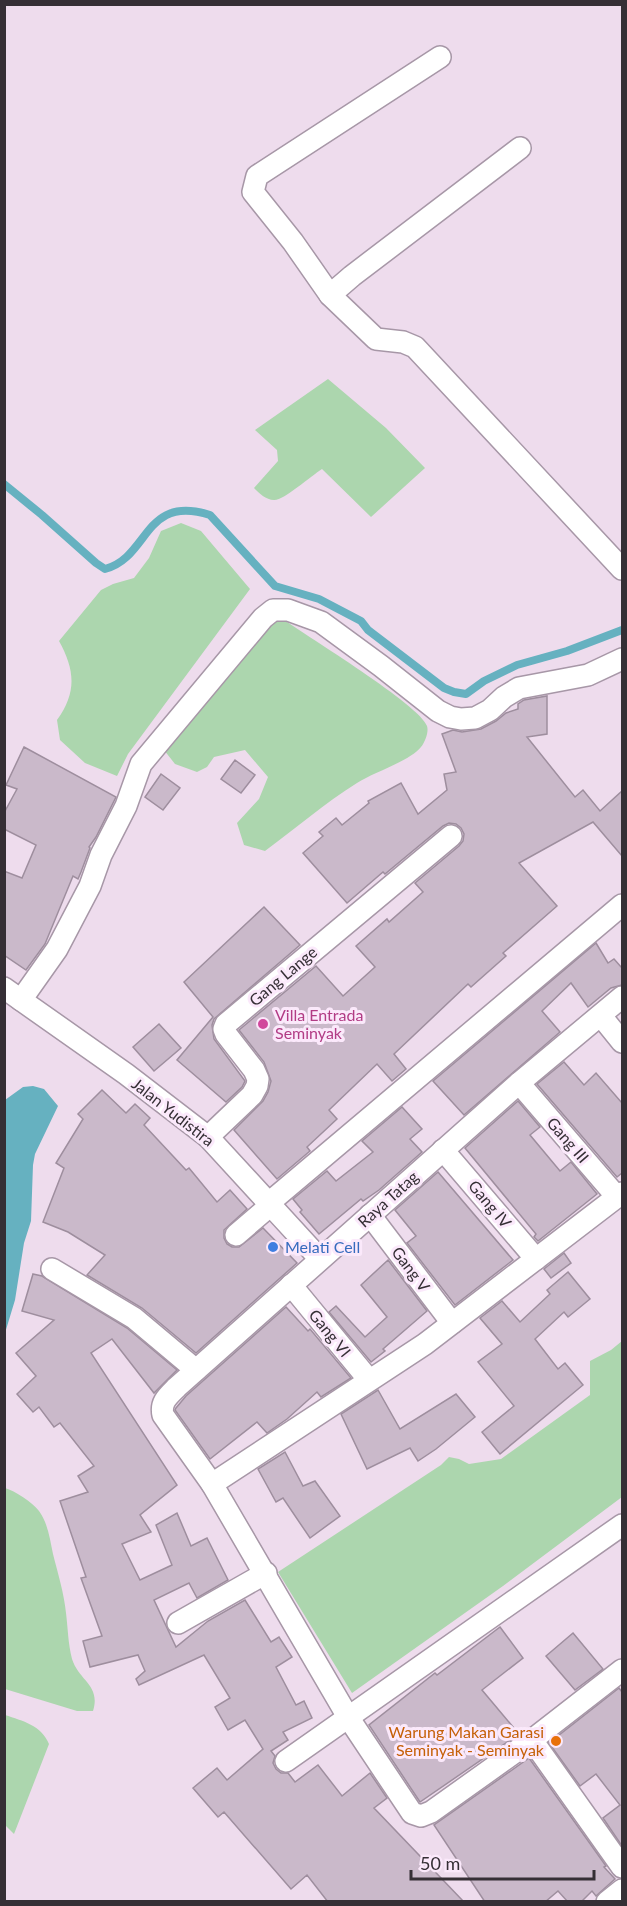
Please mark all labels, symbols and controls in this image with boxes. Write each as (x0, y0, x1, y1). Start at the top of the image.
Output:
street label: Gang Lange (245, 942, 320, 1009)
place label: Villa Entrada Seminyak (275, 1005, 363, 1042)
marker: Villa Entrada Seminyak (256, 1017, 270, 1031)
street label: Jalan Yudistira (128, 1074, 218, 1150)
street label: Gang III (543, 1113, 593, 1166)
street label: Raya Tatag (354, 1167, 422, 1231)
street label: Gang IV (465, 1176, 516, 1231)
place label: Melati Cell (285, 1237, 360, 1256)
marker: Melati Cell (266, 1240, 280, 1254)
street label: Gang V (388, 1243, 434, 1295)
street label: Gang VI (305, 1305, 355, 1360)
place label: Warung Makan Garasi Seminyak - Seminyak (389, 1722, 545, 1759)
marker: Warung Makan Garasi Seminyak - Seminyak (549, 1734, 563, 1748)
scale bar (411, 1843, 594, 1881)
text: 50 m (420, 1852, 460, 1874)

